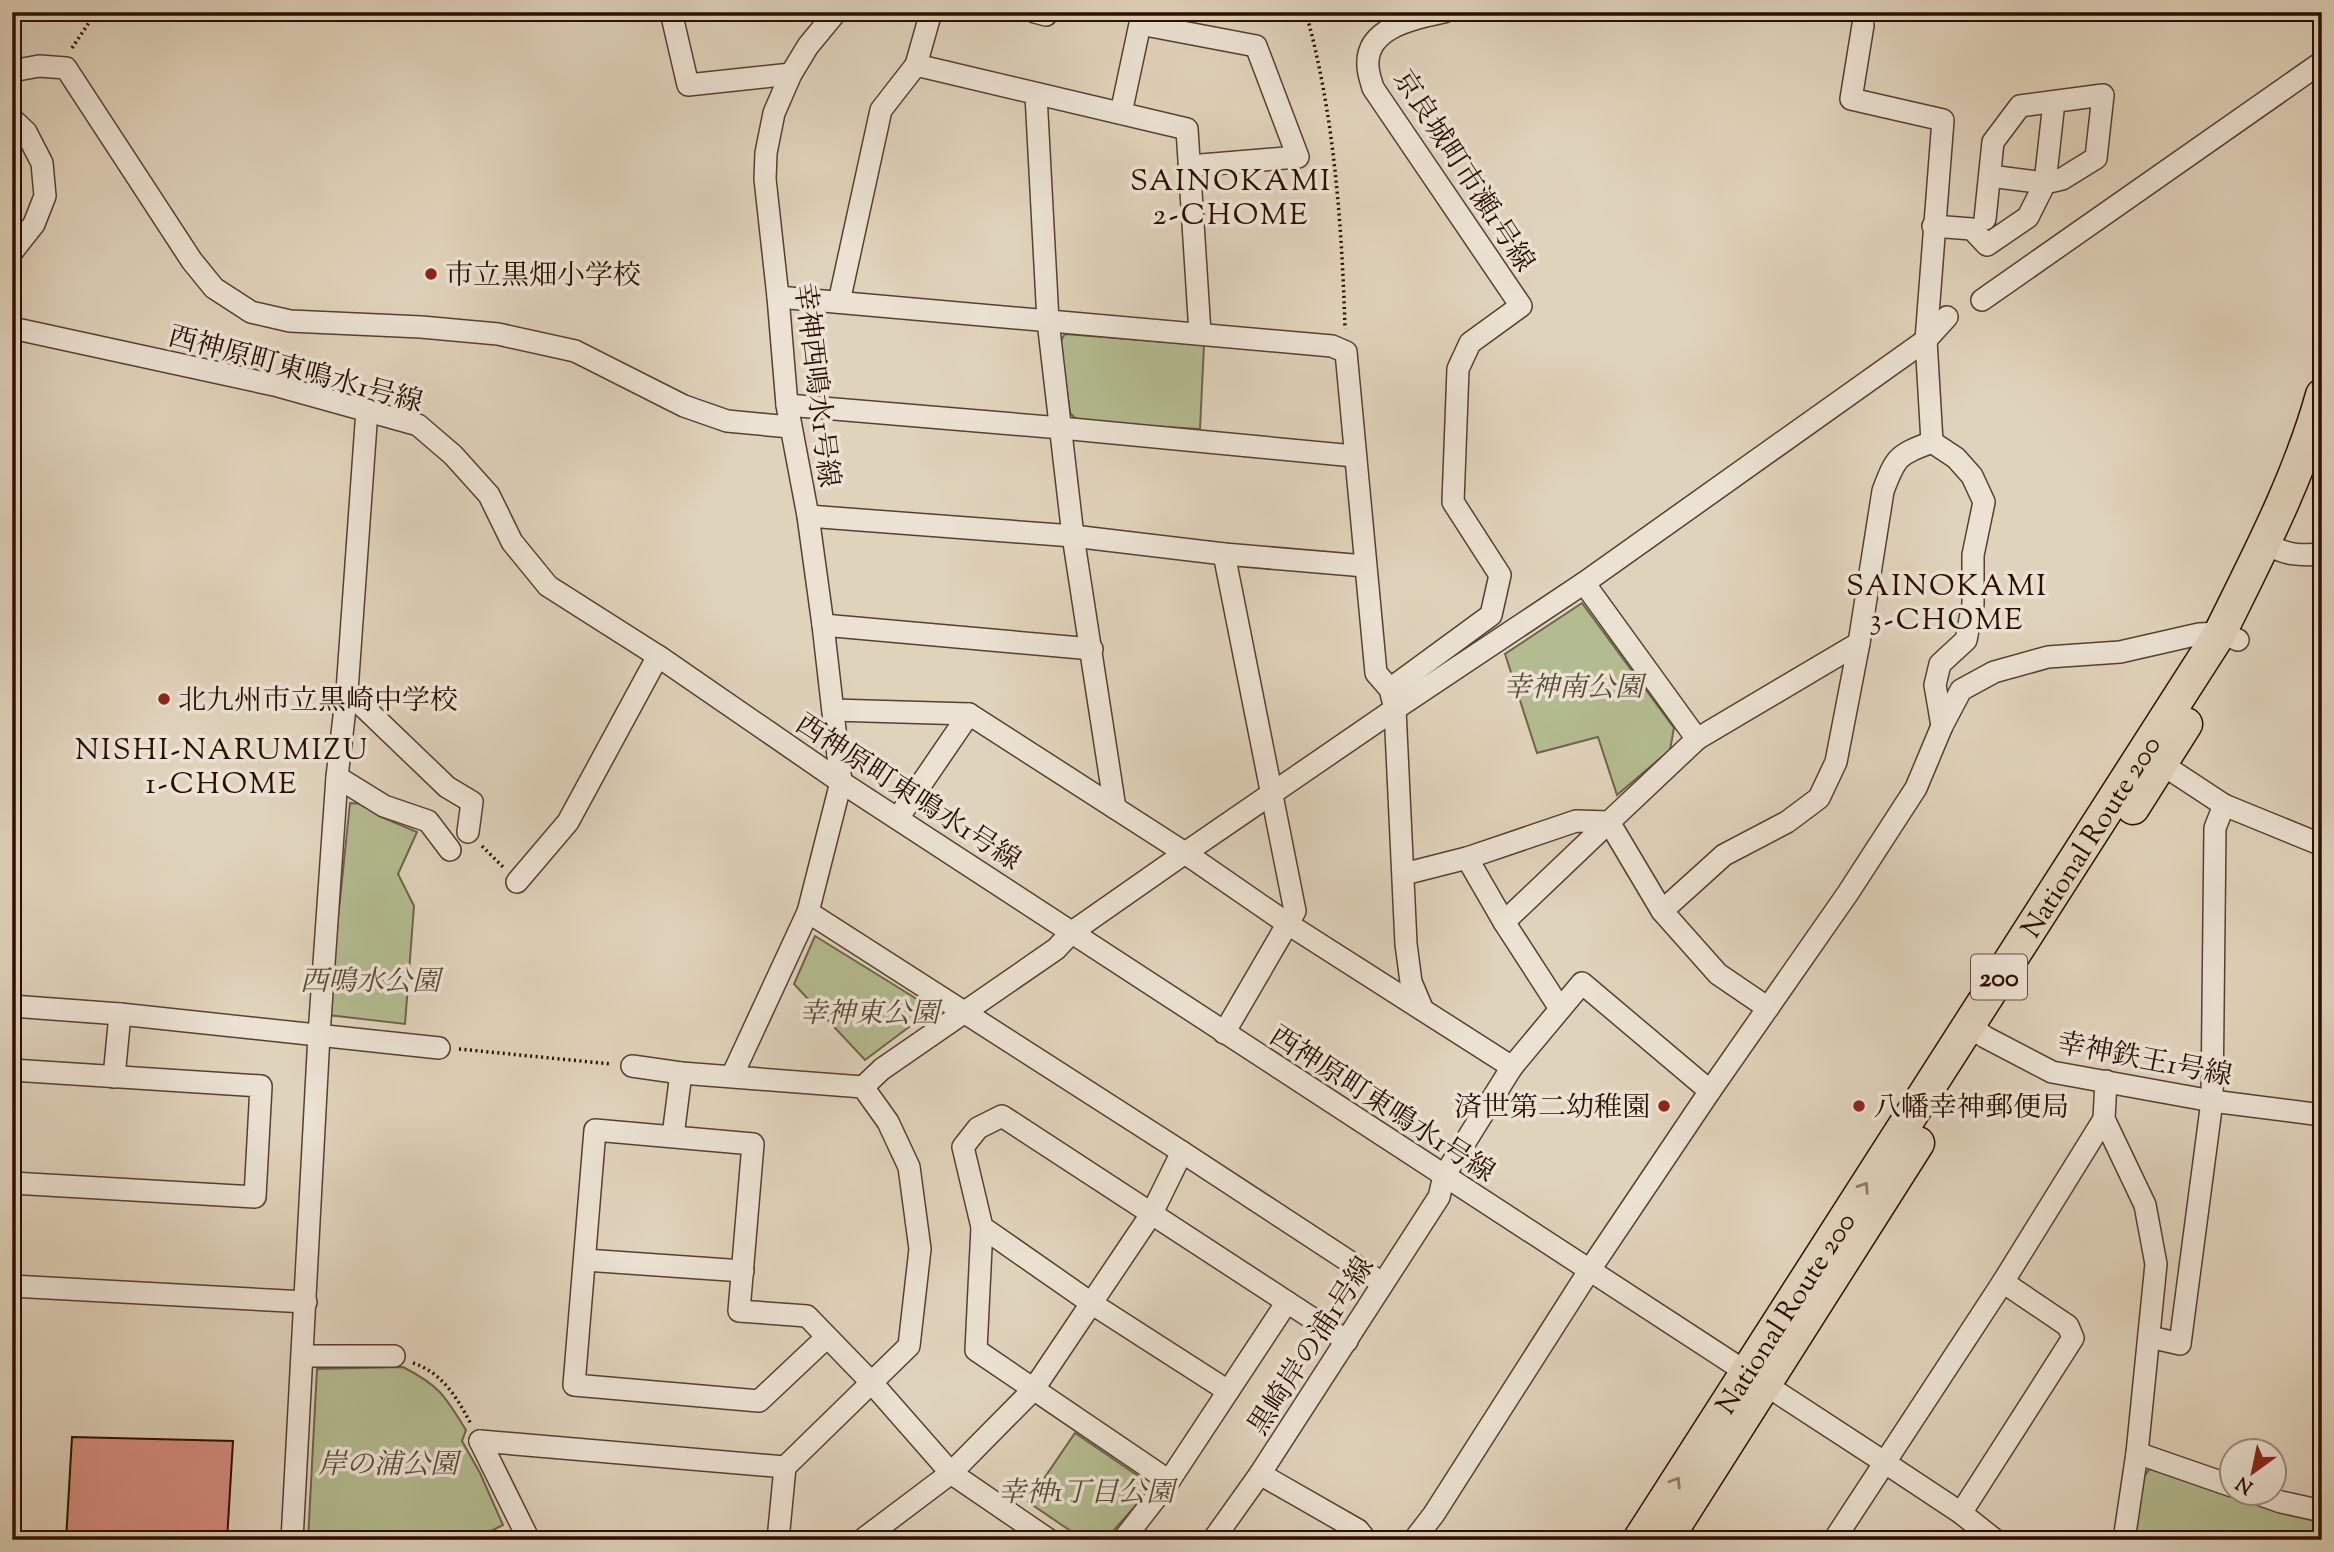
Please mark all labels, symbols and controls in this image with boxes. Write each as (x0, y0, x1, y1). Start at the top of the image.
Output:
street label: 京良城町市瀬1号線 (1382, 63, 1543, 280)
district label: SAINOKAMI 2-CHOME (1130, 161, 1332, 238)
place label: 市立黒畑小学校 (445, 257, 641, 297)
marker: 市立黒畑小学校 (423, 266, 439, 282)
street label: 幸神西鳴水1号線 (783, 281, 847, 490)
street label: 西神原町東鳴水1号線 (164, 318, 427, 424)
district label: SAINOKAMI 3-CHOME (1846, 566, 2048, 643)
park label: 幸神南公園 (1503, 669, 1647, 709)
place label: 北九州市立黒崎中学校 (178, 682, 458, 722)
marker: 北九州市立黒崎中学校 (156, 691, 172, 707)
street label: 西神原町東鳴水1号線 (787, 706, 1028, 882)
street label: National Route 200 (2013, 729, 2172, 947)
district label: NISHI-NARUMIZU 1-CHOME (75, 730, 369, 807)
road number: 200 (1971, 954, 2027, 1000)
park label: 西鳴水公園 (300, 963, 444, 1003)
park label: 幸神東公園 (799, 995, 943, 1035)
street label: 西神原町東鳴水1号線 (1261, 1018, 1502, 1194)
street label: 幸神鉄王1号線 (2053, 1024, 2235, 1098)
place label: 済世第二幼稚園 (1454, 1089, 1650, 1129)
place label: 八幡幸神郵便局 (1873, 1089, 2069, 1129)
marker: 済世第二幼稚園 (1656, 1098, 1672, 1114)
marker: 八幡幸神郵便局 (1851, 1098, 1867, 1114)
one-way arrow (1856, 1182, 1868, 1195)
street label: National Route 200 (1707, 1205, 1867, 1423)
street label: 黒崎岸の浦1号線 (1240, 1250, 1385, 1444)
north arrow (2218, 1436, 2288, 1506)
park label: 岸の浦公園 (318, 1446, 462, 1486)
text: N (2231, 1469, 2259, 1500)
park label: 幸神1丁目公園 (998, 1474, 1178, 1514)
one-way arrow (1667, 1477, 1680, 1490)

